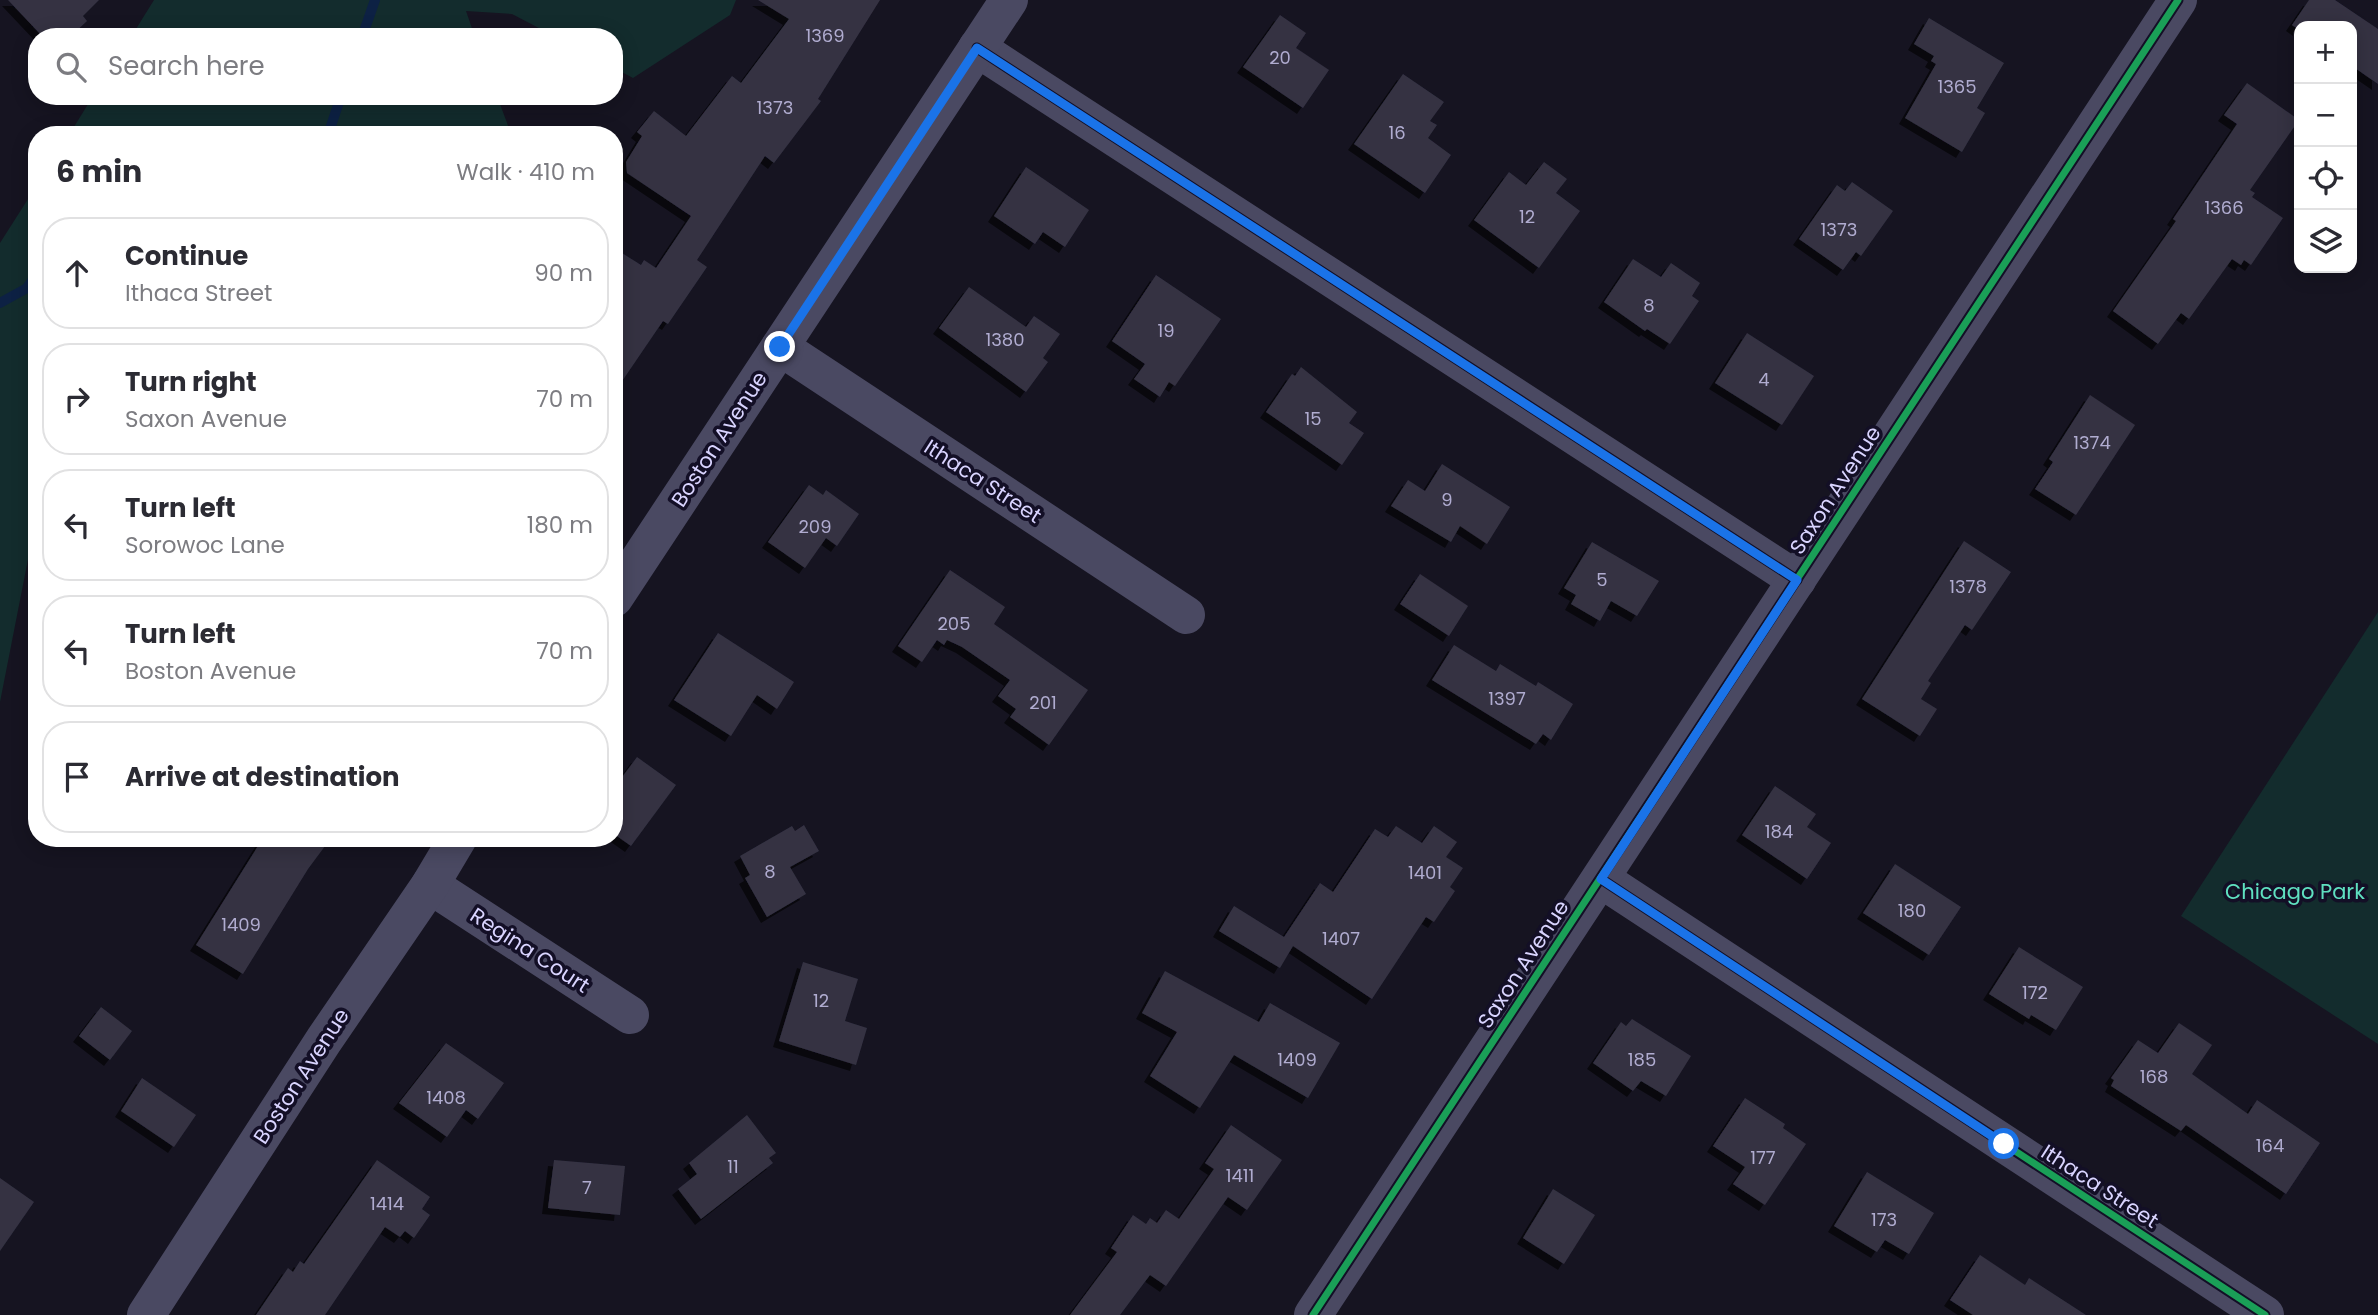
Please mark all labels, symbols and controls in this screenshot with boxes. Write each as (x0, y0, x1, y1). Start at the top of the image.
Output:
map controls (2294, 21, 2357, 273)
button: + (2294, 21, 2357, 84)
house number: 1369 (805, 23, 845, 48)
search box (28, 28, 623, 105)
house number: 20 (1269, 45, 1291, 70)
icon: search (52, 48, 90, 86)
text: Search here (108, 48, 265, 84)
house number: 1365 (1937, 74, 1977, 99)
button: − (2294, 84, 2357, 147)
house number: 1373 (757, 95, 793, 120)
house number: 16 (1388, 120, 1406, 145)
button: locate (2294, 147, 2357, 210)
text: 6 min (56, 150, 142, 193)
text: Walk · 410 m (456, 156, 595, 188)
house number: 1366 (2204, 195, 2244, 220)
house number: 12 (1519, 204, 1535, 229)
button: layers (2294, 210, 2357, 273)
house number: 1373 (1821, 217, 1857, 242)
text: Continue (125, 238, 248, 274)
icon: ahead (58, 254, 96, 292)
text: 90 m (534, 257, 593, 289)
text: Ithaca Street (125, 277, 272, 309)
house number: 8 (1643, 293, 1655, 318)
house number: 19 (1157, 318, 1175, 343)
house number: 1380 (985, 327, 1025, 352)
route end (764, 331, 795, 362)
text: Turn right (125, 364, 257, 400)
street label: Boston Avenue (664, 366, 774, 512)
house number: 4 (1758, 367, 1770, 392)
icon: right (58, 380, 96, 418)
text: 70 m (536, 383, 593, 415)
text: Saxon Avenue (125, 403, 287, 435)
house number: 15 (1304, 406, 1322, 431)
street label: Saxon Avenue (1783, 420, 1887, 560)
house number: 1374 (2073, 430, 2111, 455)
street label: Ithaca Street (919, 432, 1047, 530)
house number: 9 (1441, 487, 1453, 512)
text: Turn left (125, 490, 236, 526)
icon: left (58, 506, 96, 544)
text: 180 m (527, 509, 593, 541)
house number: 209 (799, 514, 832, 539)
text: Sorowoc Lane (125, 529, 285, 561)
house number: 5 (1596, 567, 1608, 592)
house number: 1378 (1949, 574, 1987, 599)
house number: 205 (938, 611, 970, 636)
text: Turn left (125, 616, 236, 652)
icon: left (58, 632, 96, 670)
text: 70 m (536, 635, 593, 667)
text: Boston Avenue (125, 655, 296, 687)
house number: 1397 (1488, 686, 1526, 711)
house number: 201 (1029, 690, 1057, 715)
icon: arrive (58, 758, 96, 796)
text: Arrive at destination (125, 759, 400, 795)
house number: 184 (1765, 819, 1793, 844)
house number: 8 (764, 859, 776, 884)
house number: 1401 (1408, 860, 1442, 885)
park label: Chicago Park (2225, 877, 2365, 906)
street label: Saxon Avenue (1471, 894, 1575, 1034)
house number: 180 (1898, 898, 1926, 923)
street label: Regina Court (465, 901, 595, 999)
house number: 1409 (221, 912, 261, 937)
house number: 1407 (1322, 926, 1360, 951)
house number: 172 (2022, 980, 2048, 1005)
house number: 12 (813, 988, 829, 1013)
street label: Boston Avenue (246, 1003, 356, 1149)
house number: 1409 (1277, 1047, 1317, 1072)
house number: 185 (1628, 1047, 1656, 1072)
house number: 168 (2140, 1064, 2168, 1089)
house number: 1408 (426, 1085, 466, 1110)
route start (1988, 1128, 2019, 1159)
house number: 164 (2256, 1133, 2284, 1158)
street label: Ithaca Street (2036, 1137, 2164, 1235)
house number: 177 (1750, 1145, 1776, 1170)
house number: 11 (727, 1154, 739, 1179)
house number: 1411 (1226, 1163, 1254, 1188)
house number: 7 (582, 1175, 592, 1200)
house number: 1414 (370, 1191, 404, 1216)
house number: 173 (1871, 1207, 1897, 1232)

